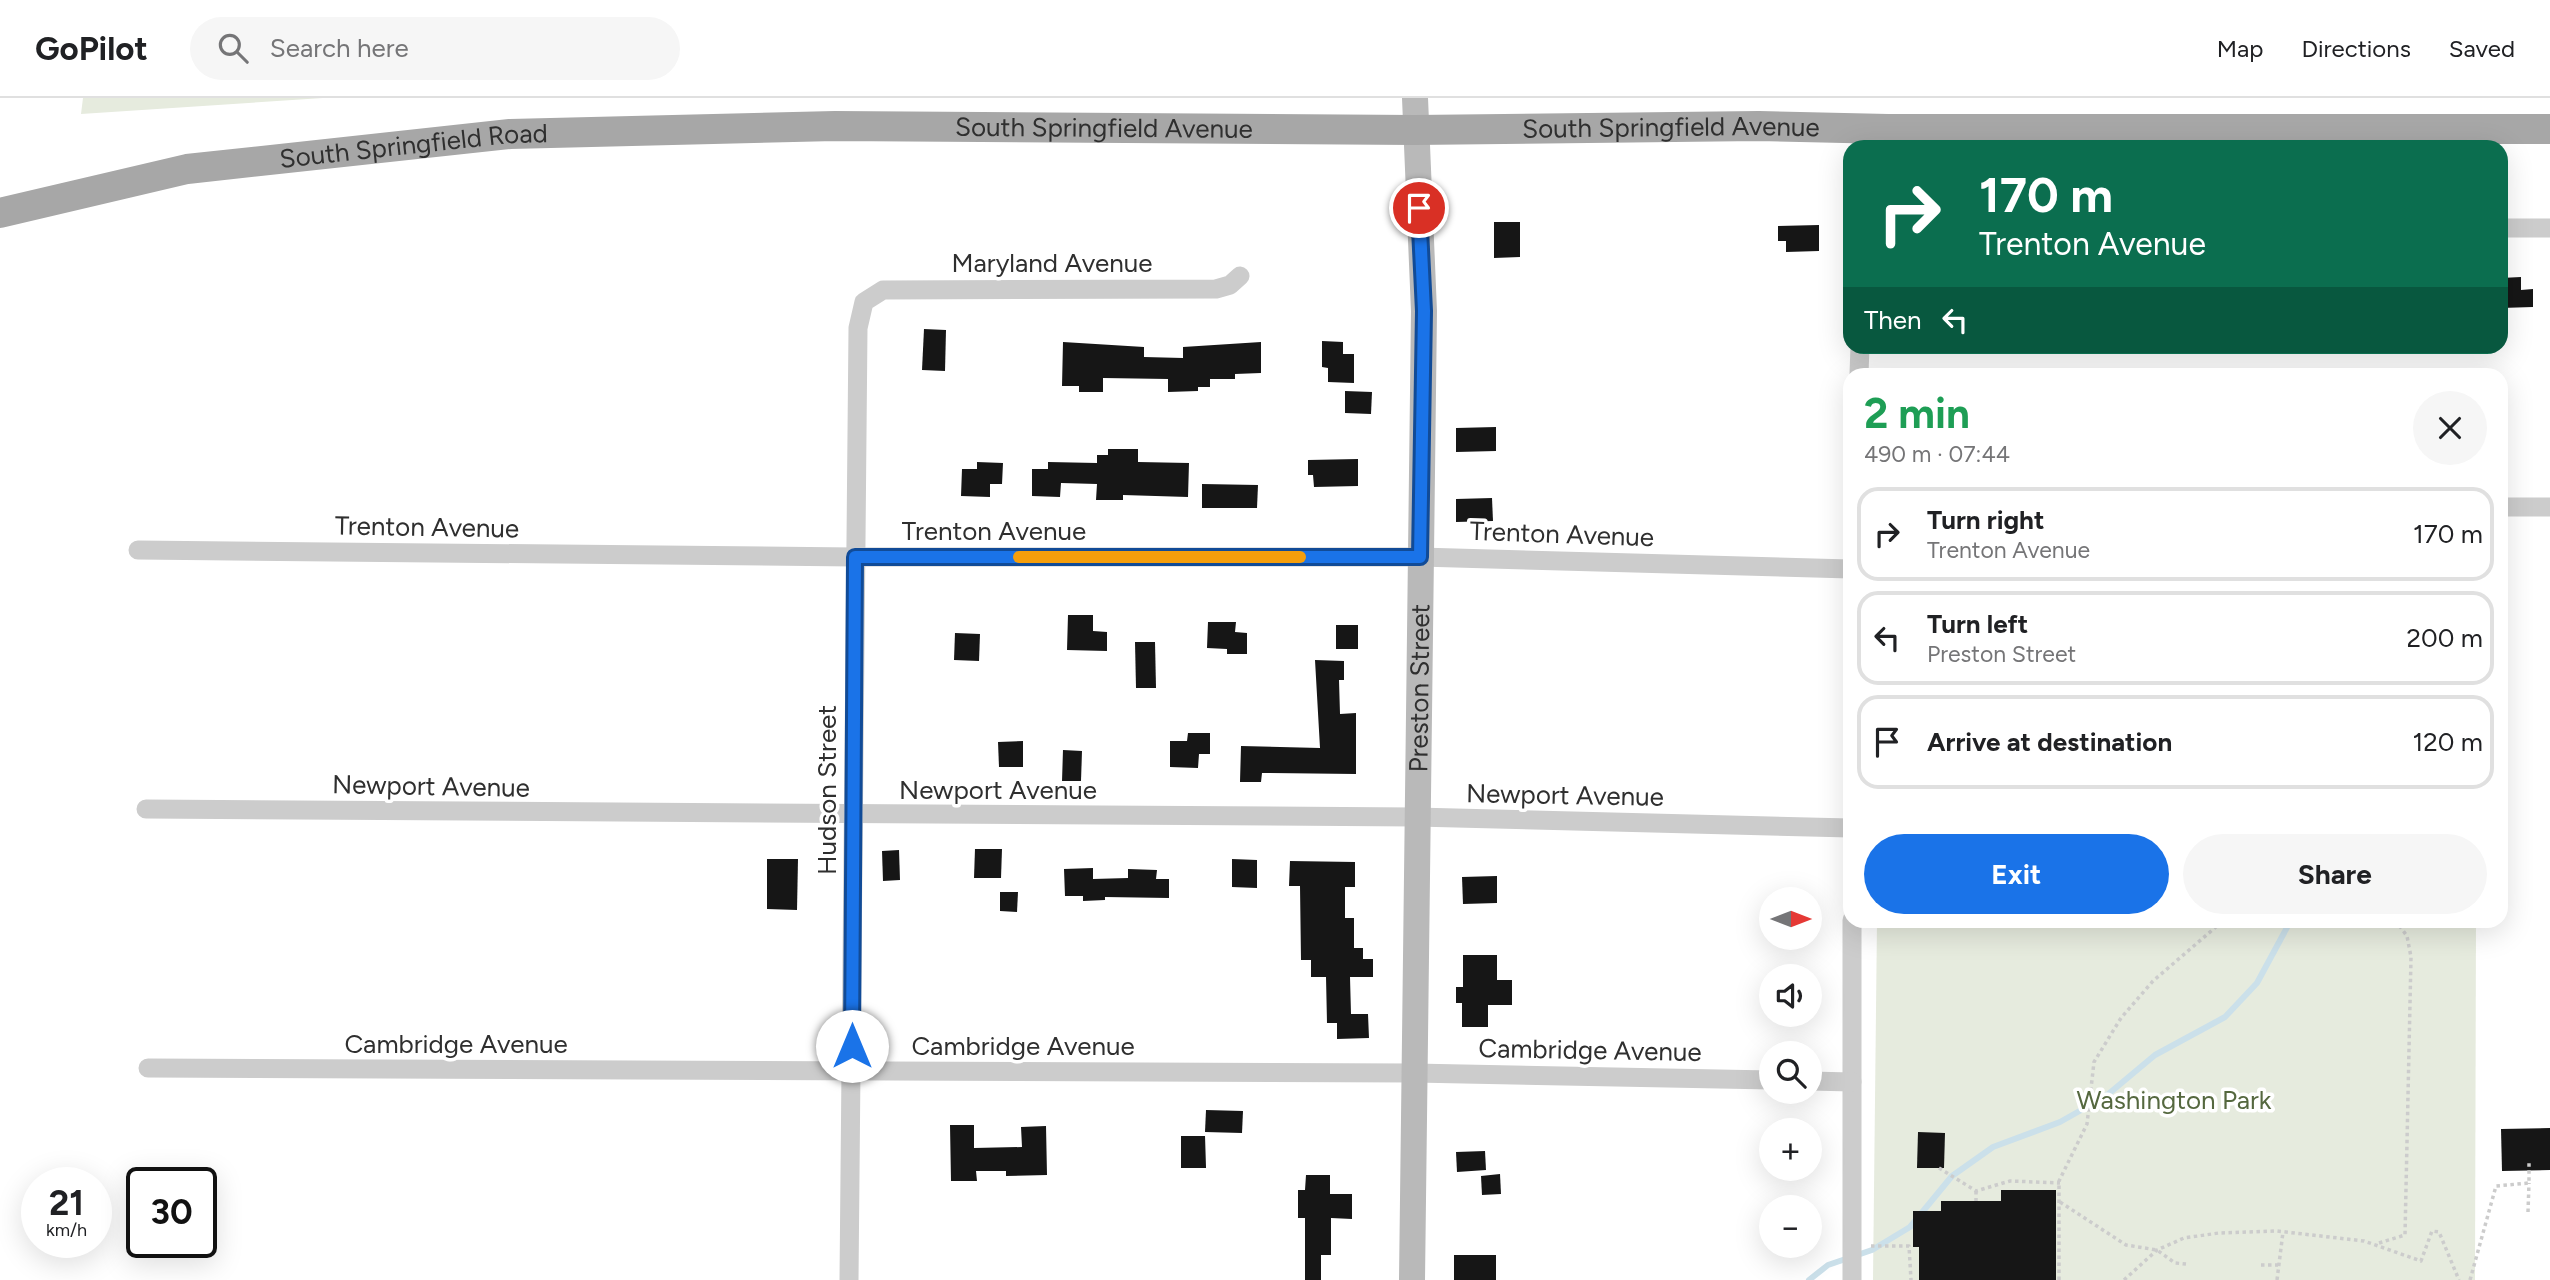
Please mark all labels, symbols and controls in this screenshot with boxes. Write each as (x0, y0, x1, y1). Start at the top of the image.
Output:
search box (190, 17, 680, 80)
text: GoPilot (35, 29, 148, 68)
icon: search (214, 29, 252, 67)
text: Search here (270, 32, 409, 64)
text: Map (2217, 34, 2263, 63)
text: Directions (2301, 34, 2411, 63)
text: Saved (2449, 34, 2515, 63)
street label: South Springfield Avenue (1522, 110, 1820, 145)
street label: South Springfield Avenue (955, 111, 1253, 145)
street label: South Springfield Road (278, 117, 548, 175)
text: 170 m (1979, 165, 2113, 224)
icon: right (1864, 168, 1955, 259)
pin (1389, 178, 1449, 238)
icon: arrive (1400, 189, 1438, 227)
text: Trenton Avenue (1979, 225, 2206, 263)
street label: Maryland Avenue (952, 247, 1152, 279)
icon: left (1936, 301, 1974, 339)
text: Then (1864, 304, 1922, 336)
text: 2 min (1864, 388, 1970, 439)
button: close (2413, 391, 2487, 465)
text: 490 m · 07:44 (1864, 440, 2010, 468)
text: Turn right (1927, 504, 2044, 536)
street label: Trenton Avenue (335, 509, 519, 545)
street label: Trenton Avenue (902, 515, 1086, 547)
street label: Trenton Avenue (1469, 515, 1655, 553)
icon: right (1868, 515, 1906, 553)
text: 170 m (2413, 518, 2483, 550)
text: Trenton Avenue (1927, 536, 2090, 564)
street label: Preston Street (1402, 603, 1436, 773)
text: Turn left (1927, 608, 2028, 640)
icon: left (1868, 619, 1906, 657)
text: 200 m (2407, 622, 2483, 654)
text: Preston Street (1927, 640, 2076, 668)
street label: Hudson Street (811, 705, 843, 875)
icon: arrive (1868, 723, 1906, 761)
text: Arrive at destination (1927, 726, 2172, 758)
text: 120 m (2413, 726, 2483, 758)
street label: Newport Avenue (332, 768, 530, 804)
street label: Newport Avenue (899, 774, 1097, 806)
street label: Newport Avenue (1466, 777, 1664, 813)
button: Exit (1864, 834, 2169, 914)
button: Share (2183, 834, 2487, 914)
north arrow (1759, 887, 1822, 950)
map controls (1759, 887, 1822, 1258)
button: sound (1759, 964, 1822, 1027)
position arrow (815, 1009, 889, 1083)
street label: Cambridge Avenue (344, 1028, 568, 1060)
street label: Cambridge Avenue (911, 1030, 1135, 1062)
street label: Cambridge Avenue (1478, 1032, 1702, 1068)
button: search (1759, 1041, 1822, 1104)
park label: Washington Park (2077, 1084, 2272, 1116)
button: + (1759, 1118, 1822, 1181)
speed limit sign: 30 (126, 1167, 217, 1258)
text: 21 (49, 1182, 84, 1224)
button: − (1759, 1195, 1822, 1258)
text: km/h (46, 1219, 87, 1241)

